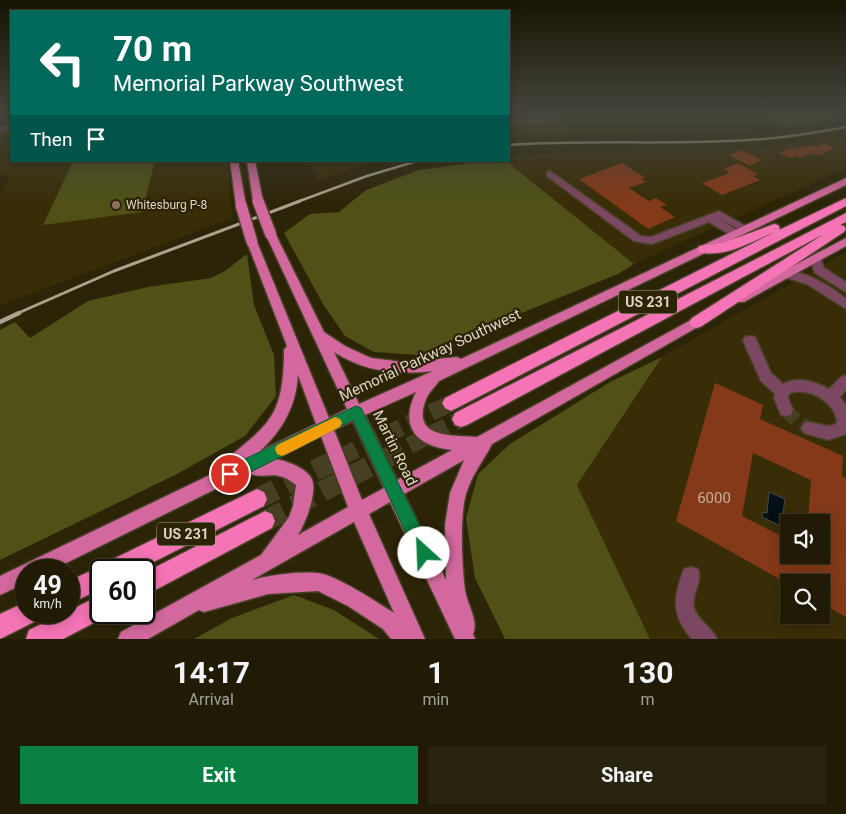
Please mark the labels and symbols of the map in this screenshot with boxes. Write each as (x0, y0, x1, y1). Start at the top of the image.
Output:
place label: Whitesburg P-8 (126, 198, 208, 212)
marker: Whitesburg P-8 (110, 199, 122, 211)
road number: US 231 (619, 290, 677, 314)
street label: Memorial Parkway Southwest (336, 305, 524, 405)
street label: Martin Road (369, 407, 421, 489)
pin (209, 453, 251, 495)
house number: 6000 (697, 489, 731, 507)
road number: US 231 (157, 522, 215, 546)
position arrow (397, 526, 449, 578)
speed limit sign: 60 (90, 559, 155, 624)

